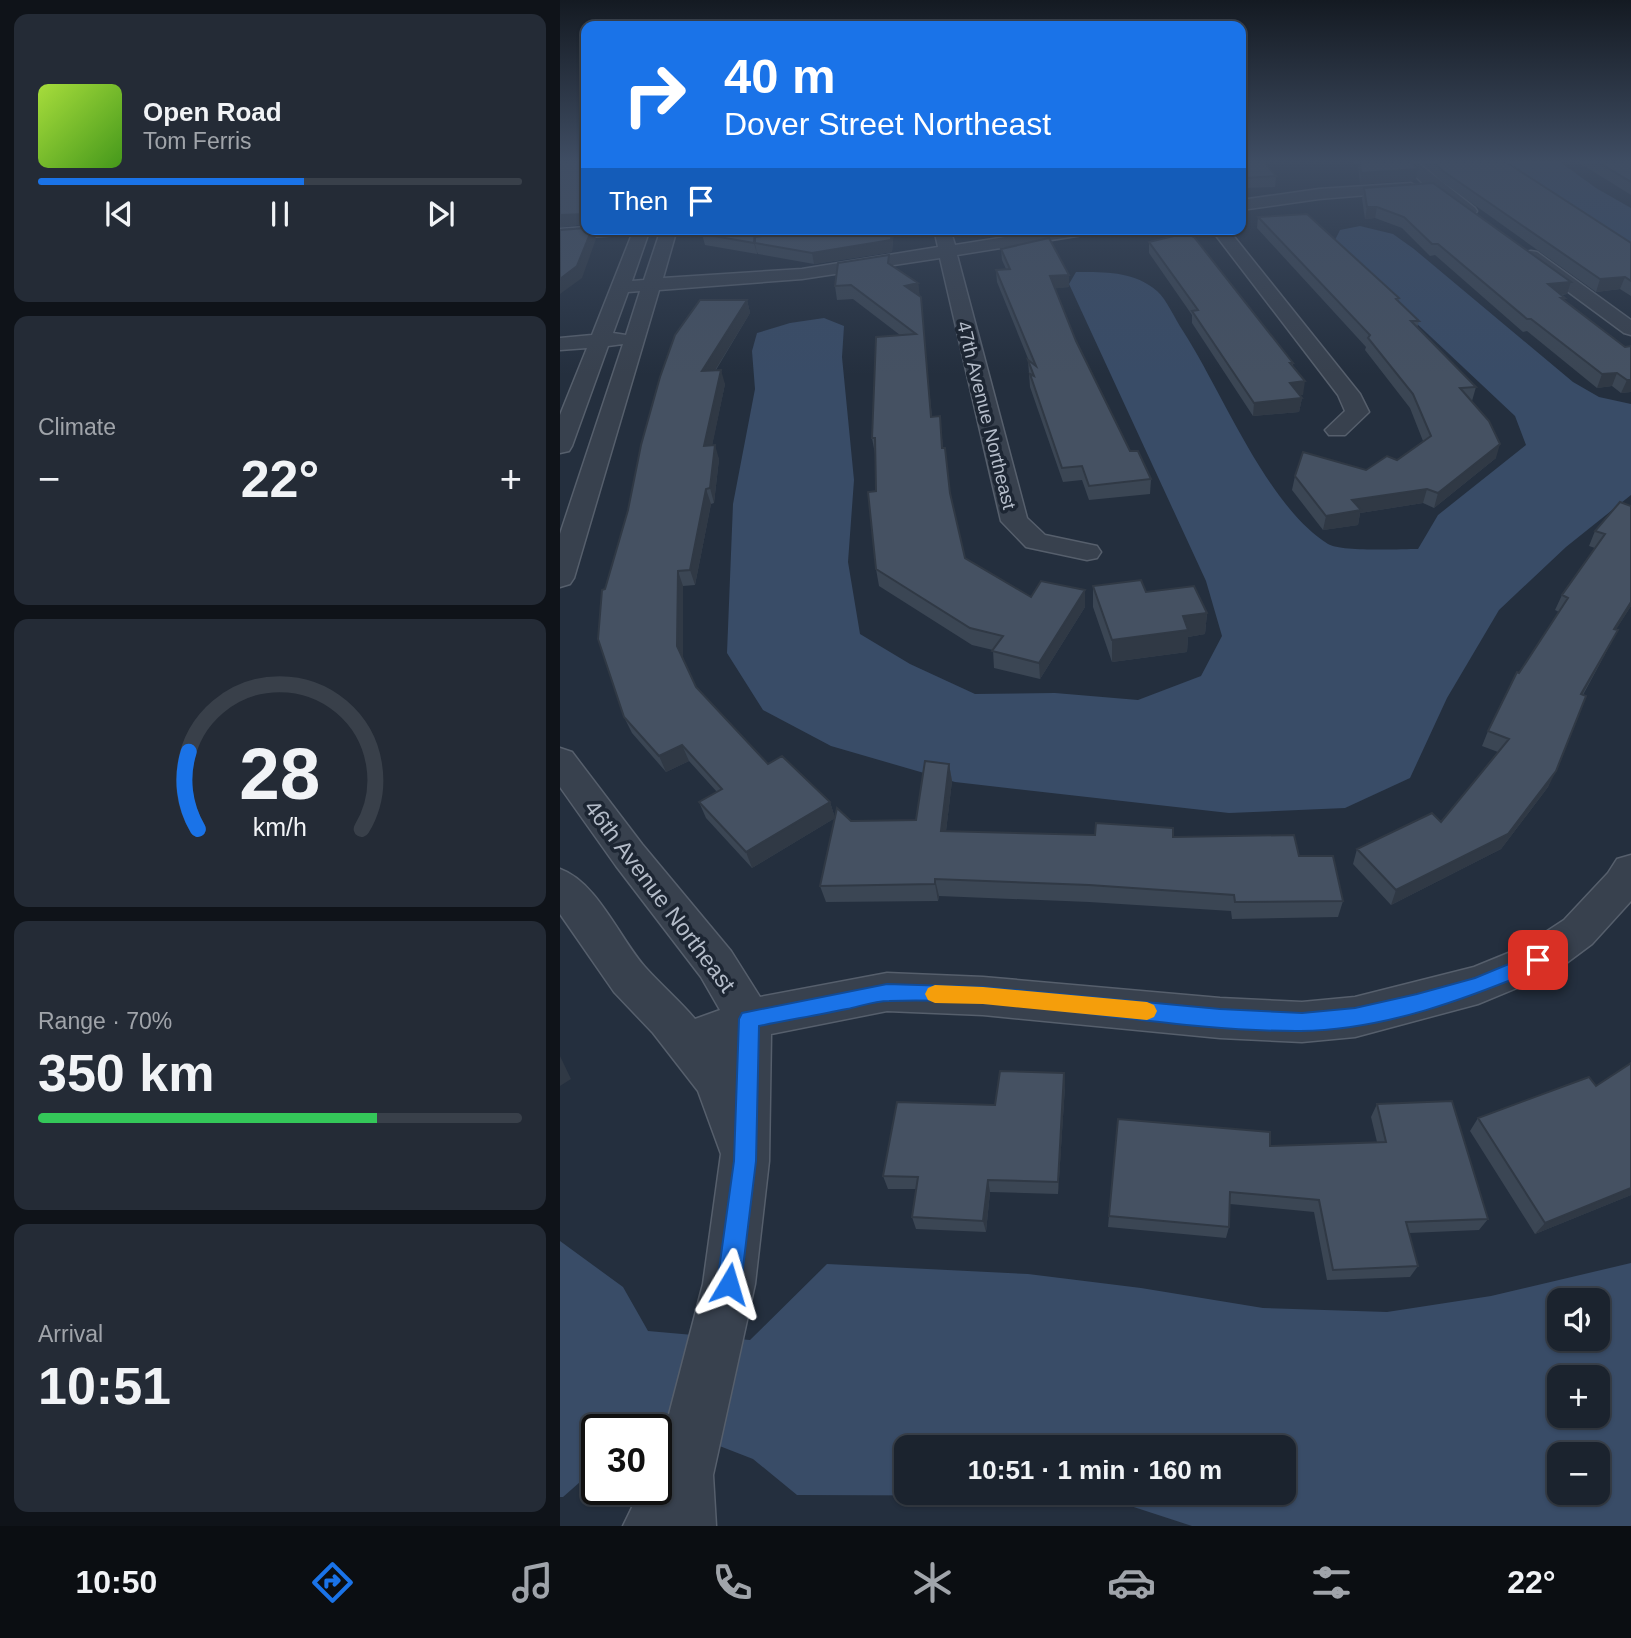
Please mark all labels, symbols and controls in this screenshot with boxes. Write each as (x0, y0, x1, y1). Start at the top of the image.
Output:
icon: right (609, 49, 700, 140)
text: 40 m (724, 49, 836, 103)
text: Open Road (143, 97, 282, 127)
text: Dover Street Northeast (724, 106, 1051, 142)
text: Tom Ferris (143, 128, 252, 154)
icon: arrive (682, 182, 720, 220)
text: Then (609, 186, 668, 216)
icon: previous (100, 195, 138, 233)
icon: pause (261, 195, 299, 233)
icon: next (422, 195, 460, 233)
street label: 47th Avenue Northeast (953, 319, 1020, 512)
text: Climate (38, 414, 116, 440)
text: 22° (241, 450, 319, 508)
text: − (38, 458, 60, 500)
text: + (500, 458, 522, 500)
text: 28 (240, 733, 320, 814)
street label: 46th Avenue Northeast (579, 795, 741, 998)
text: km/h (253, 813, 307, 841)
pin (1508, 930, 1568, 990)
icon: arrive (1519, 941, 1557, 979)
text: Range · 70% (38, 1008, 172, 1034)
text: 350 km (38, 1044, 214, 1102)
position arrow (692, 1247, 766, 1321)
map controls (1547, 1288, 1610, 1505)
button: sound (1547, 1288, 1610, 1351)
text: Arrival (38, 1321, 103, 1347)
text: 10:51 (38, 1357, 171, 1415)
button: + (1547, 1365, 1610, 1428)
speed limit sign: 30 (581, 1414, 672, 1505)
button: − (1547, 1442, 1610, 1505)
text: 10:51 · 1 min · 160 m (968, 1455, 1222, 1485)
icon: directions (308, 1558, 357, 1607)
icon: music (508, 1558, 557, 1607)
icon: phone (708, 1558, 757, 1607)
icon: climate (908, 1558, 957, 1607)
icon: car (1107, 1558, 1156, 1607)
icon: filters (1307, 1558, 1356, 1607)
text: 10:50 (75, 1564, 157, 1600)
text: 22° (1507, 1564, 1556, 1600)

